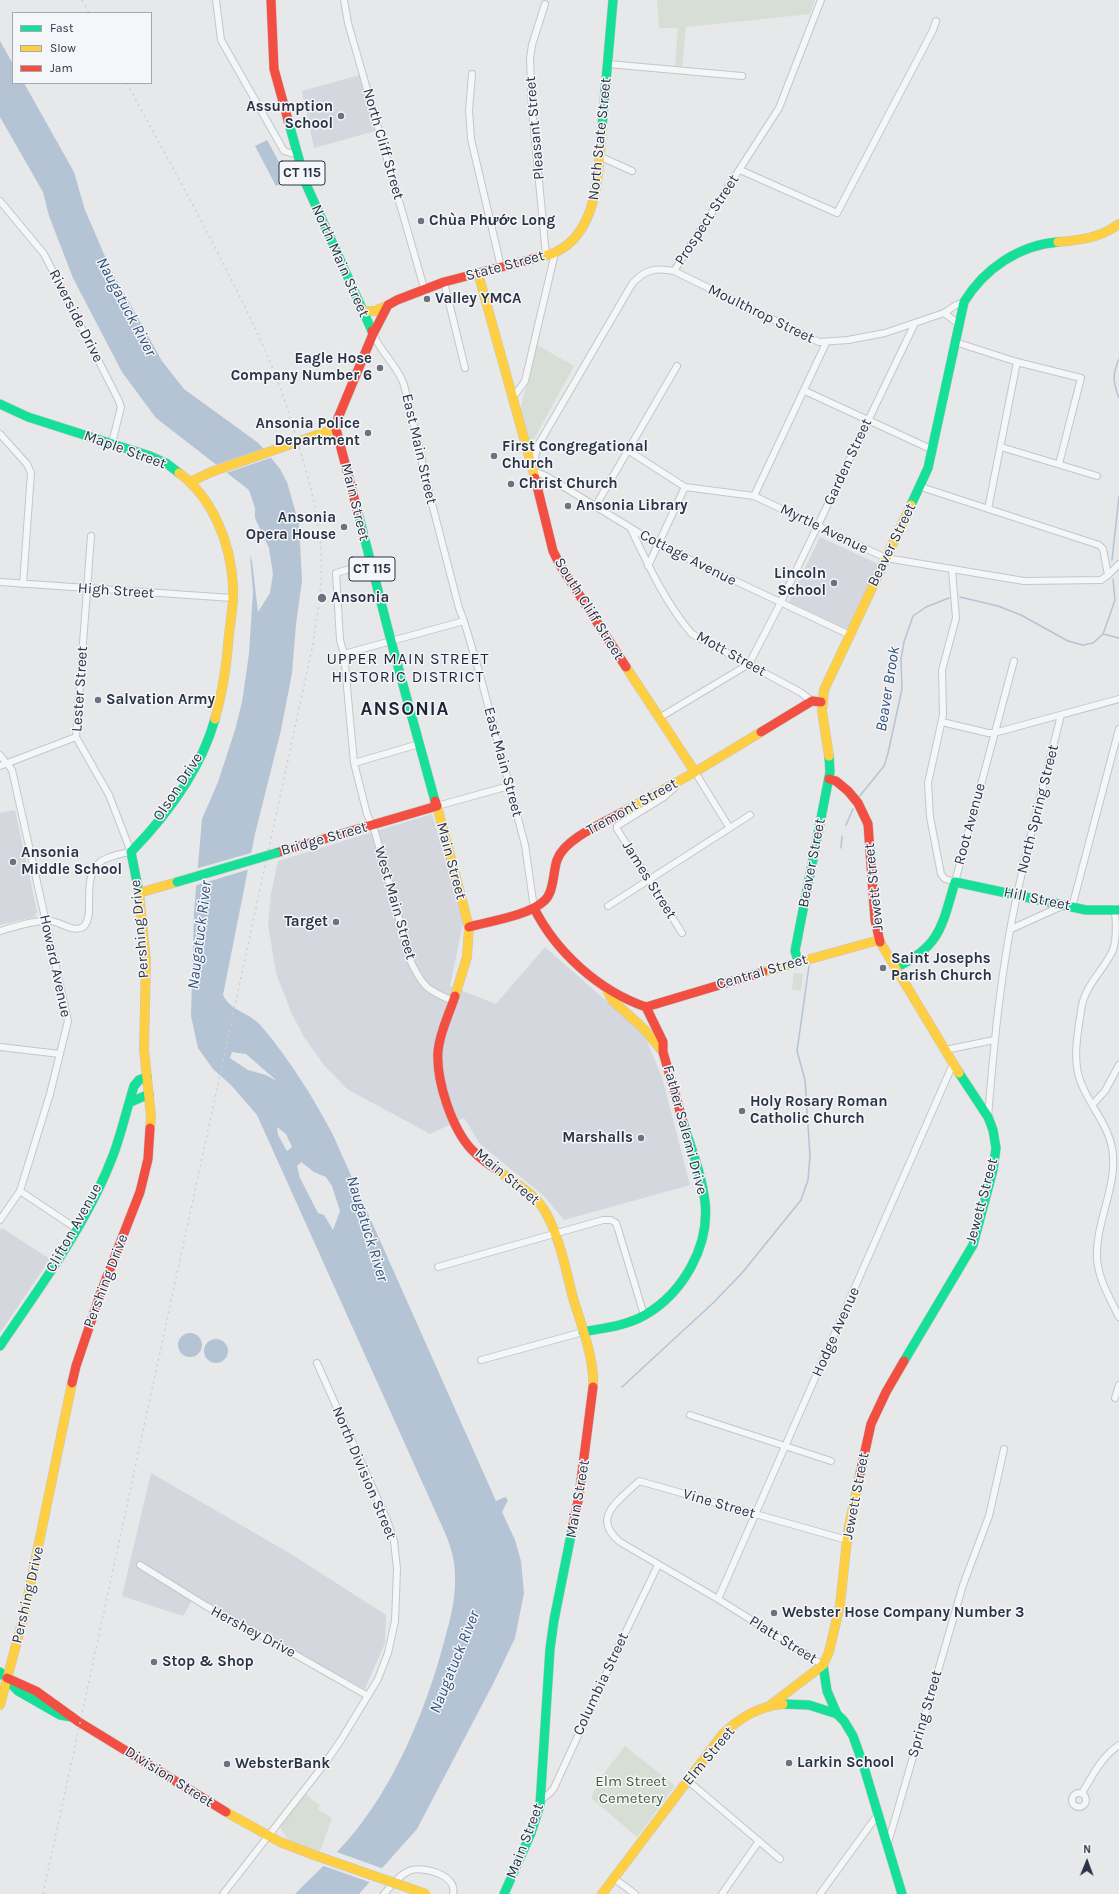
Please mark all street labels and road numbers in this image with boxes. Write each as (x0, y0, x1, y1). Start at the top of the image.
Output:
street label: Pleasant Street (522, 75, 548, 181)
street label: North State Street (585, 77, 615, 201)
street label: North Cliff Street (358, 86, 408, 202)
road number: CT 115 (279, 161, 325, 185)
street label: Prospect Street (671, 171, 743, 269)
street label: North Main Street (307, 202, 373, 320)
street label: State Street (464, 247, 546, 285)
street label: Riverside Drive (45, 267, 107, 365)
street label: Moulthrop Street (705, 280, 817, 348)
street label: East Main Street (398, 392, 440, 506)
street label: Garden Street (820, 416, 876, 508)
street label: Maple Street (81, 427, 169, 473)
street label: Main Street (337, 461, 373, 543)
street label: Myrtle Avenue (777, 500, 871, 558)
street label: Beaver Street (864, 500, 920, 590)
street label: Cottage Avenue (637, 526, 739, 590)
street label: South Cliff Street (550, 554, 628, 664)
road number: CT 115 (349, 557, 395, 581)
street label: High Street (77, 579, 155, 603)
street label: Mott Street (693, 627, 769, 681)
street label: Lester Street (68, 645, 92, 733)
street label: East Main Street (480, 705, 526, 819)
street label: North Spring Street (1013, 743, 1063, 875)
street label: Olson Drive (149, 750, 207, 824)
street label: Tremont Street (583, 775, 681, 839)
street label: Root Avenue (950, 781, 990, 867)
street label: Beaver Street (795, 817, 829, 909)
street label: Bridge Street (279, 818, 369, 860)
street label: Main Street (432, 820, 470, 902)
street label: James Street (618, 838, 680, 922)
street label: Jewett Street (860, 842, 888, 932)
street label: West Main Street (370, 844, 420, 962)
street label: Pershing Drive (127, 879, 153, 979)
street label: Hill Street (1002, 883, 1072, 915)
street label: Howard Avenue (35, 913, 75, 1019)
street label: Central Street (714, 950, 810, 994)
street label: Father Salemi Drive (659, 1063, 711, 1197)
street label: Main Street (471, 1145, 543, 1209)
street label: Jewett Street (962, 1156, 1002, 1246)
street label: Clifton Avenue (42, 1180, 106, 1276)
street label: Pershing Drive (80, 1232, 132, 1330)
street label: Hodge Avenue (808, 1284, 864, 1380)
street label: North Division Street (328, 1404, 400, 1542)
street label: Jewett Street (839, 1451, 873, 1541)
street label: Main Street (562, 1458, 594, 1540)
street label: Vine Street (681, 1485, 757, 1523)
street label: Pershing Drive (8, 1545, 48, 1645)
street label: Hershey Drive (208, 1602, 298, 1662)
street label: Platt Street (746, 1612, 820, 1668)
street label: Columbia Street (569, 1630, 633, 1738)
street label: Spring Street (904, 1668, 946, 1760)
street label: Elm Street (679, 1723, 739, 1789)
street label: Division Street (122, 1743, 216, 1811)
street label: Main Street (502, 1801, 548, 1881)

